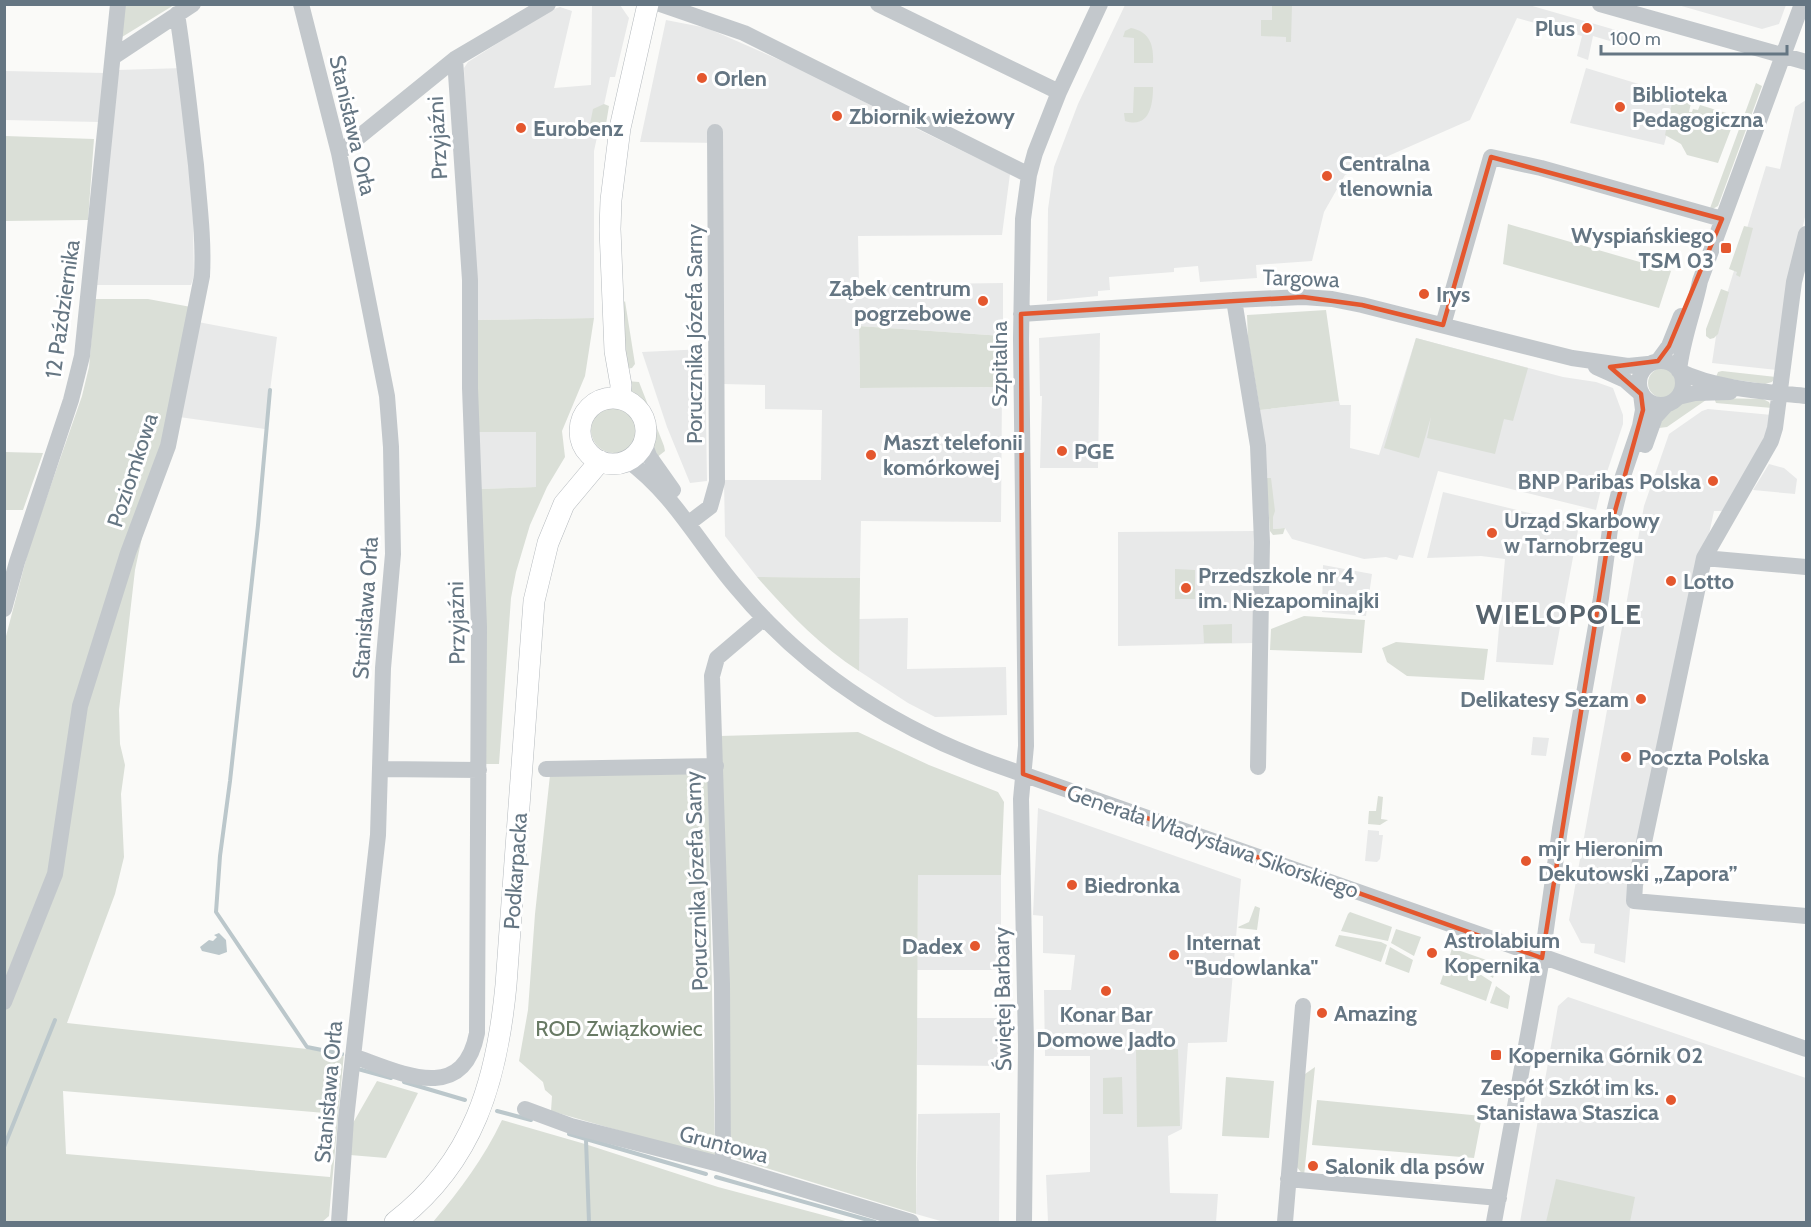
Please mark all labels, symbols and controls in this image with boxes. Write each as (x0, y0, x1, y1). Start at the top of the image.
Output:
place label: Plus (1535, 15, 1575, 42)
scale bar (1601, 18, 1787, 56)
marker: Plus (1580, 21, 1594, 35)
text: 100 m (1610, 28, 1661, 50)
street label: Stanisława Orła (323, 52, 382, 198)
place label: Orlen (714, 65, 767, 92)
marker: Orlen (695, 71, 709, 85)
place label: Biblioteka Pedagogiczna (1632, 81, 1764, 133)
street label: Przyjaźni (422, 96, 453, 180)
marker: Biblioteka Pedagogiczna (1613, 100, 1627, 114)
place label: Zbiornik wieżowy (849, 103, 1015, 130)
marker: Zbiornik wieżowy (830, 109, 844, 123)
place label: Eurobenz (533, 115, 624, 142)
marker: Eurobenz (514, 121, 528, 135)
place label: Centralna tlenownia (1339, 150, 1433, 202)
marker: Centralna tlenownia (1320, 169, 1334, 183)
place label: Wyspiańskiego TSM 03 (1571, 222, 1714, 274)
street label: Porucznika Józefa Sarny (681, 224, 708, 444)
street label: 12 Października (39, 238, 86, 380)
marker: Wyspiańskiego TSM 03 (1719, 241, 1733, 255)
street label: Targowa (1262, 264, 1340, 293)
place label: Ząbek centrum pogrzebowe (829, 275, 971, 327)
place label: Irys (1436, 281, 1470, 308)
marker: Irys (1417, 287, 1431, 301)
marker: Ząbek centrum pogrzebowe (976, 294, 990, 308)
street label: Szpitalna (986, 321, 1013, 407)
street label: Poziomkowa (101, 409, 164, 531)
place label: Maszt telefonii komórkowej (883, 429, 1023, 481)
place label: PGE (1074, 438, 1114, 465)
marker: PGE (1055, 444, 1069, 458)
marker: Maszt telefonii komórkowej (864, 448, 878, 462)
place label: BNP Paribas Polska (1518, 468, 1701, 495)
marker: BNP Paribas Polska (1706, 474, 1720, 488)
place label: Urząd Skarbowy w Tarnobrzegu (1504, 507, 1660, 559)
marker: Urząd Skarbowy w Tarnobrzegu (1485, 526, 1499, 540)
street label: Stanisława Orła (347, 535, 384, 680)
place label: Przedszkole nr 4 im. Niezapominajki (1198, 562, 1379, 614)
place label: Lotto (1683, 568, 1734, 595)
marker: Lotto (1664, 574, 1678, 588)
street label: Przyjaźni (442, 581, 471, 665)
marker: Przedszkole nr 4 im. Niezapominajki (1179, 581, 1193, 595)
district label: WIELOPOLE (1475, 597, 1643, 631)
place label: Delikatesy Sezam (1460, 686, 1629, 713)
marker: Delikatesy Sezam (1634, 692, 1648, 706)
place label: Poczta Polska (1638, 744, 1769, 771)
marker: Poczta Polska (1619, 750, 1633, 764)
street label: Porucznika Józefa Sarny (679, 771, 714, 991)
street label: Generała Władysława Sikorskiego (1063, 779, 1362, 904)
street label: Podkarpacka (498, 811, 533, 930)
place label: mjr Hieronim Dekutowski „Zapora” (1538, 835, 1738, 887)
marker: mjr Hieronim Dekutowski „Zapora” (1519, 854, 1533, 868)
place label: Biedronka (1084, 872, 1180, 899)
marker: Biedronka (1065, 878, 1079, 892)
street label: Świętej Barbary (988, 927, 1017, 1071)
place label: Astrolabium Kopernika (1444, 927, 1560, 979)
place label: Internat "Budowlanka" (1186, 929, 1318, 981)
place label: Dadex (902, 933, 963, 960)
marker: Dadex (968, 939, 982, 953)
marker: Astrolabium Kopernika (1425, 946, 1439, 960)
marker: Internat "Budowlanka" (1167, 948, 1181, 962)
marker: Konar Bar Domowe Jadło (1099, 984, 1113, 998)
place label: Amazing (1334, 1000, 1417, 1027)
place label: Konar Bar Domowe Jadło (1036, 1001, 1176, 1053)
marker: Amazing (1315, 1006, 1329, 1020)
park label: ROD Związkowiec (535, 1015, 703, 1042)
street label: Stanisława Orła (309, 1019, 348, 1164)
place label: Kopernika Górnik 02 (1508, 1042, 1703, 1069)
marker: Kopernika Górnik 02 (1489, 1048, 1503, 1062)
place label: Zespół Szkół im ks. Stanisława Staszica (1476, 1074, 1659, 1126)
marker: Zespół Szkół im ks. Stanisława Staszica (1664, 1093, 1678, 1107)
street label: Gruntowa (676, 1120, 772, 1169)
place label: Salonik dla psów (1325, 1153, 1485, 1180)
marker: Salonik dla psów (1306, 1159, 1320, 1173)

